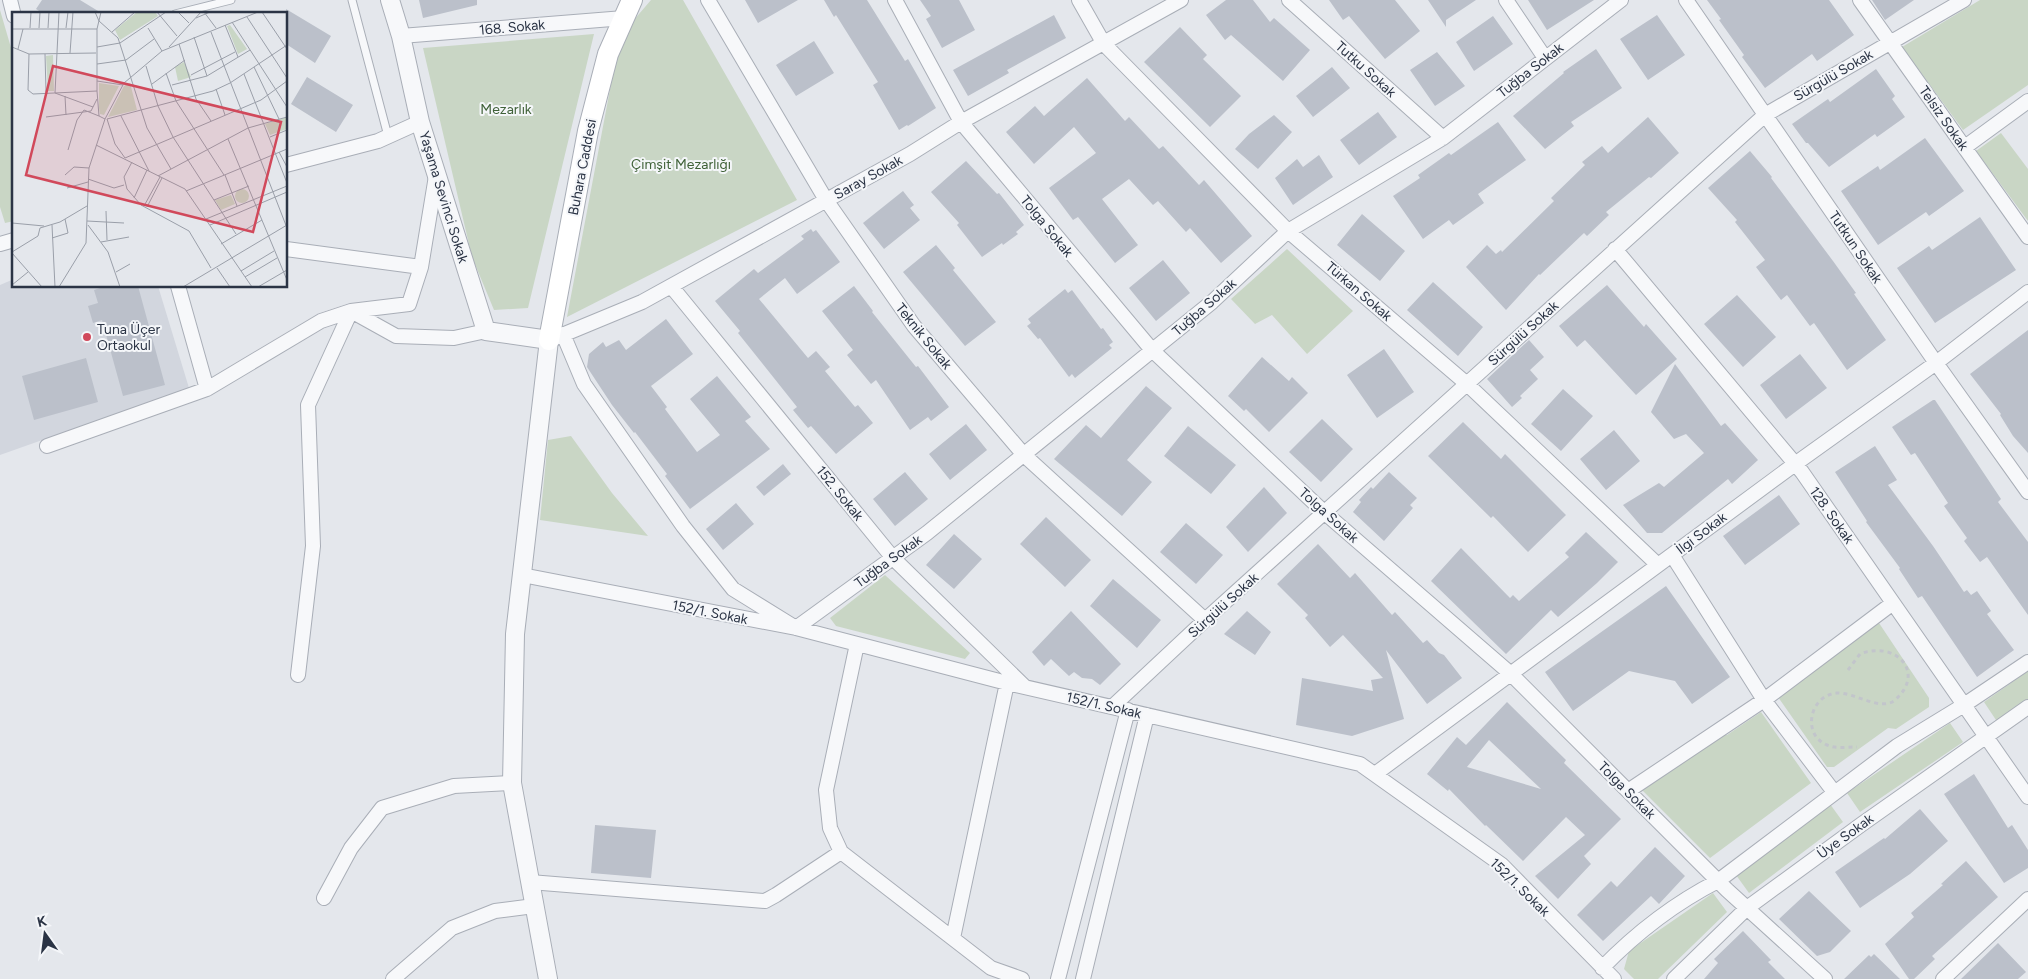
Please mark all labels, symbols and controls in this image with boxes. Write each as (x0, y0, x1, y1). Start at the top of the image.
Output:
inset map (12, 12, 288, 288)
street label: 168. Sokak (478, 16, 546, 39)
street label: Tutku Sokak (1332, 38, 1400, 101)
street label: Tuğba Sokak (1494, 39, 1567, 101)
street label: Sürgülü Sokak (1791, 46, 1876, 105)
street label: Telsiz Sokak (1915, 83, 1972, 154)
park label: Mezarlık (480, 101, 532, 118)
street label: Buhara Caddesi (565, 118, 600, 217)
street label: Yaşama Sevinci Sokak (415, 129, 472, 265)
street label: Saray Sokak (831, 152, 906, 203)
park label: Çimşit Mezarlığı (631, 156, 731, 173)
street label: Tolga Sokak (1017, 192, 1077, 261)
street label: Tutkun Sokak (1825, 208, 1886, 287)
street label: Türkan Sokak (1322, 258, 1395, 325)
street label: Tuğba Sokak (1169, 275, 1240, 340)
street label: Sürgülü Sokak (1485, 297, 1562, 369)
street label: Teknik Sokak (892, 300, 955, 373)
place label: Tuna Üçer Ortaokul (97, 321, 160, 354)
marker: Tuna Üçer Ortaokul (81, 331, 93, 343)
street label: 152. Sokak (812, 463, 867, 524)
street label: 128. Sokak (1806, 483, 1858, 547)
street label: Tolga Sokak (1295, 484, 1362, 547)
street label: İlgi Sokak (1673, 509, 1730, 558)
street label: Tuğba Sokak (851, 531, 925, 592)
street label: Sürgülü Sokak (1185, 569, 1262, 641)
street label: 152/1. Sokak (671, 597, 749, 628)
street label: 152/1. Sokak (1065, 689, 1143, 722)
street label: Tolga Sokak (1594, 758, 1659, 823)
street label: Üye Sokak (1814, 810, 1877, 863)
street label: 152/1. Sokak (1486, 855, 1553, 920)
north arrow (20, 909, 70, 959)
text: K (35, 912, 49, 931)

